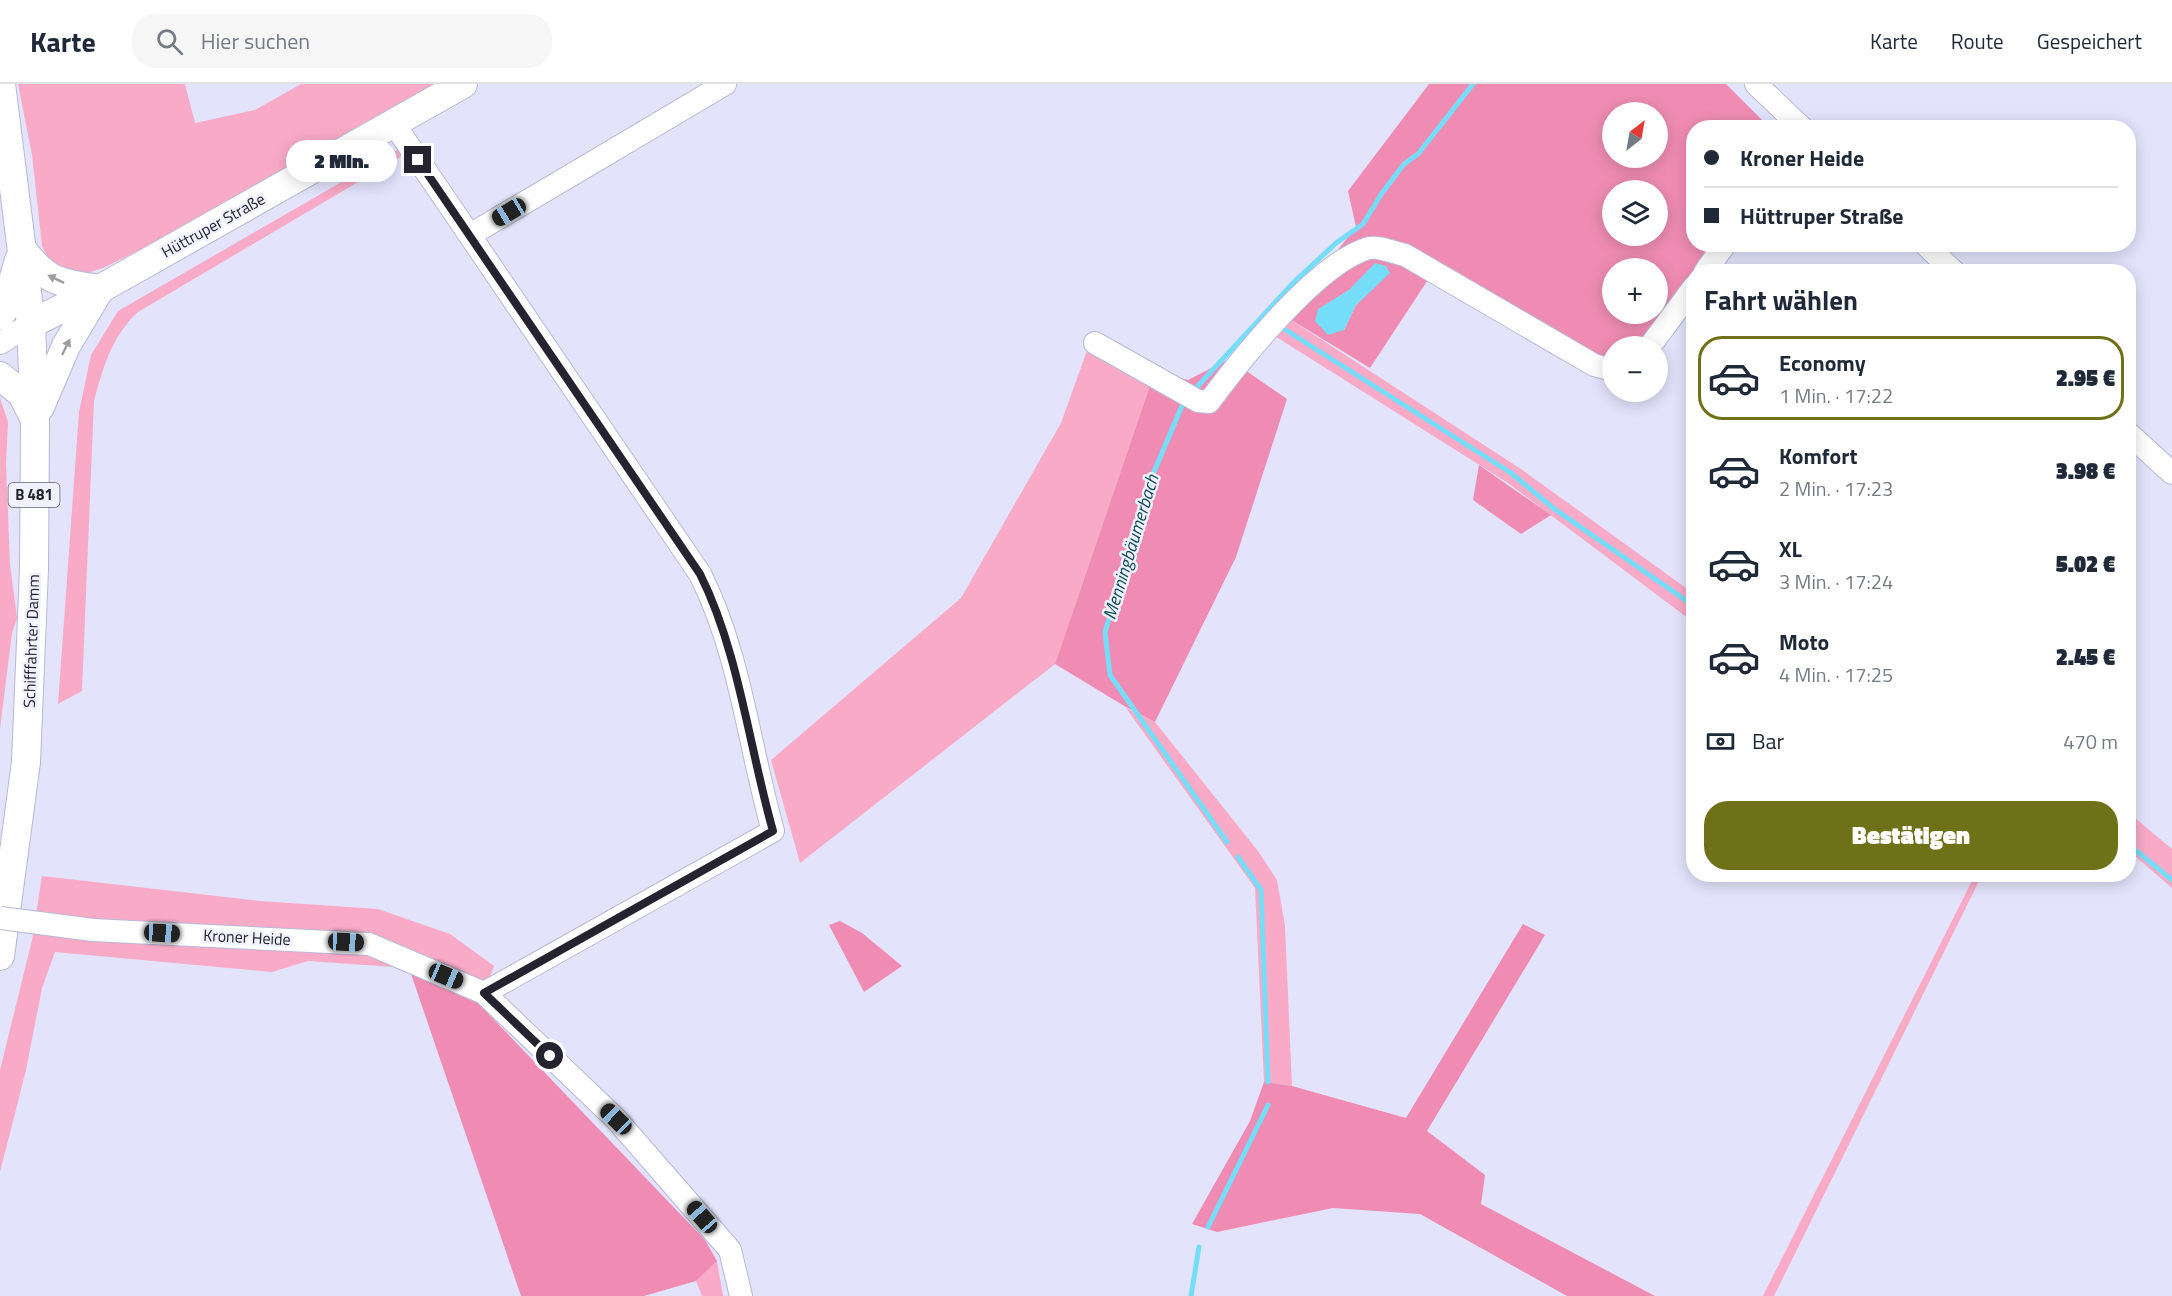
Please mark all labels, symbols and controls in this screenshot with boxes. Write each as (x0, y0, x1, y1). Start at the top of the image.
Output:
search box (132, 14, 552, 68)
text: Karte (30, 20, 96, 63)
text: Hier suchen (201, 24, 310, 58)
icon: search (153, 25, 186, 58)
text: Karte (1870, 25, 1918, 57)
text: Route (1951, 25, 2004, 57)
text: Gespeichert (2037, 25, 2142, 57)
north arrow (1602, 102, 1668, 168)
map controls (1602, 102, 1668, 402)
callout: 2 Min. (286, 139, 397, 181)
text: Kroner Heide (1740, 141, 1864, 175)
text: 2 Min. (314, 145, 369, 176)
route end (404, 146, 431, 173)
button: layers (1602, 180, 1668, 246)
street label: Hüttruper Straße (157, 187, 269, 263)
car (489, 195, 529, 229)
text: Hüttruper Straße (1740, 199, 1904, 233)
button: + (1602, 258, 1668, 324)
one-way arrow (47, 274, 64, 284)
text: Fahrt wählen (1704, 279, 1858, 320)
button: − (1602, 336, 1668, 402)
one-way arrow (61, 338, 71, 355)
text: Economy (1779, 346, 1866, 380)
icon: car (1707, 351, 1761, 405)
text: 2.95 € (2056, 361, 2115, 395)
text: 1 Min. · 17:22 (1779, 380, 1893, 411)
text: Komfort (1779, 439, 1858, 473)
icon: car (1707, 444, 1761, 498)
text: 3.98 € (2056, 454, 2115, 488)
water label: Menningbäumerbach (1096, 470, 1166, 623)
text: 2 Min. · 17:23 (1779, 473, 1893, 504)
road number: B 481 (9, 483, 60, 507)
text: XL (1779, 532, 1802, 566)
icon: car (1707, 537, 1761, 591)
text: 5.02 € (2056, 547, 2115, 581)
text: 3 Min. · 17:24 (1779, 566, 1893, 597)
street label: Schifffahrter Damm (17, 574, 45, 708)
text: Moto (1779, 625, 1829, 659)
icon: car (1707, 630, 1761, 684)
text: 2.45 € (2056, 640, 2115, 674)
text: 4 Min. · 17:25 (1779, 659, 1893, 690)
text: Bar (1752, 724, 1784, 758)
icon: cash (1704, 725, 1737, 758)
text: 470 m (2063, 726, 2118, 757)
button: Bestätigen (1704, 801, 2118, 870)
car (144, 923, 180, 943)
street label: Kroner Heide (203, 923, 291, 951)
car (328, 932, 364, 952)
car (426, 961, 466, 991)
route start (536, 1042, 563, 1069)
car (597, 1100, 635, 1138)
car (683, 1198, 721, 1236)

